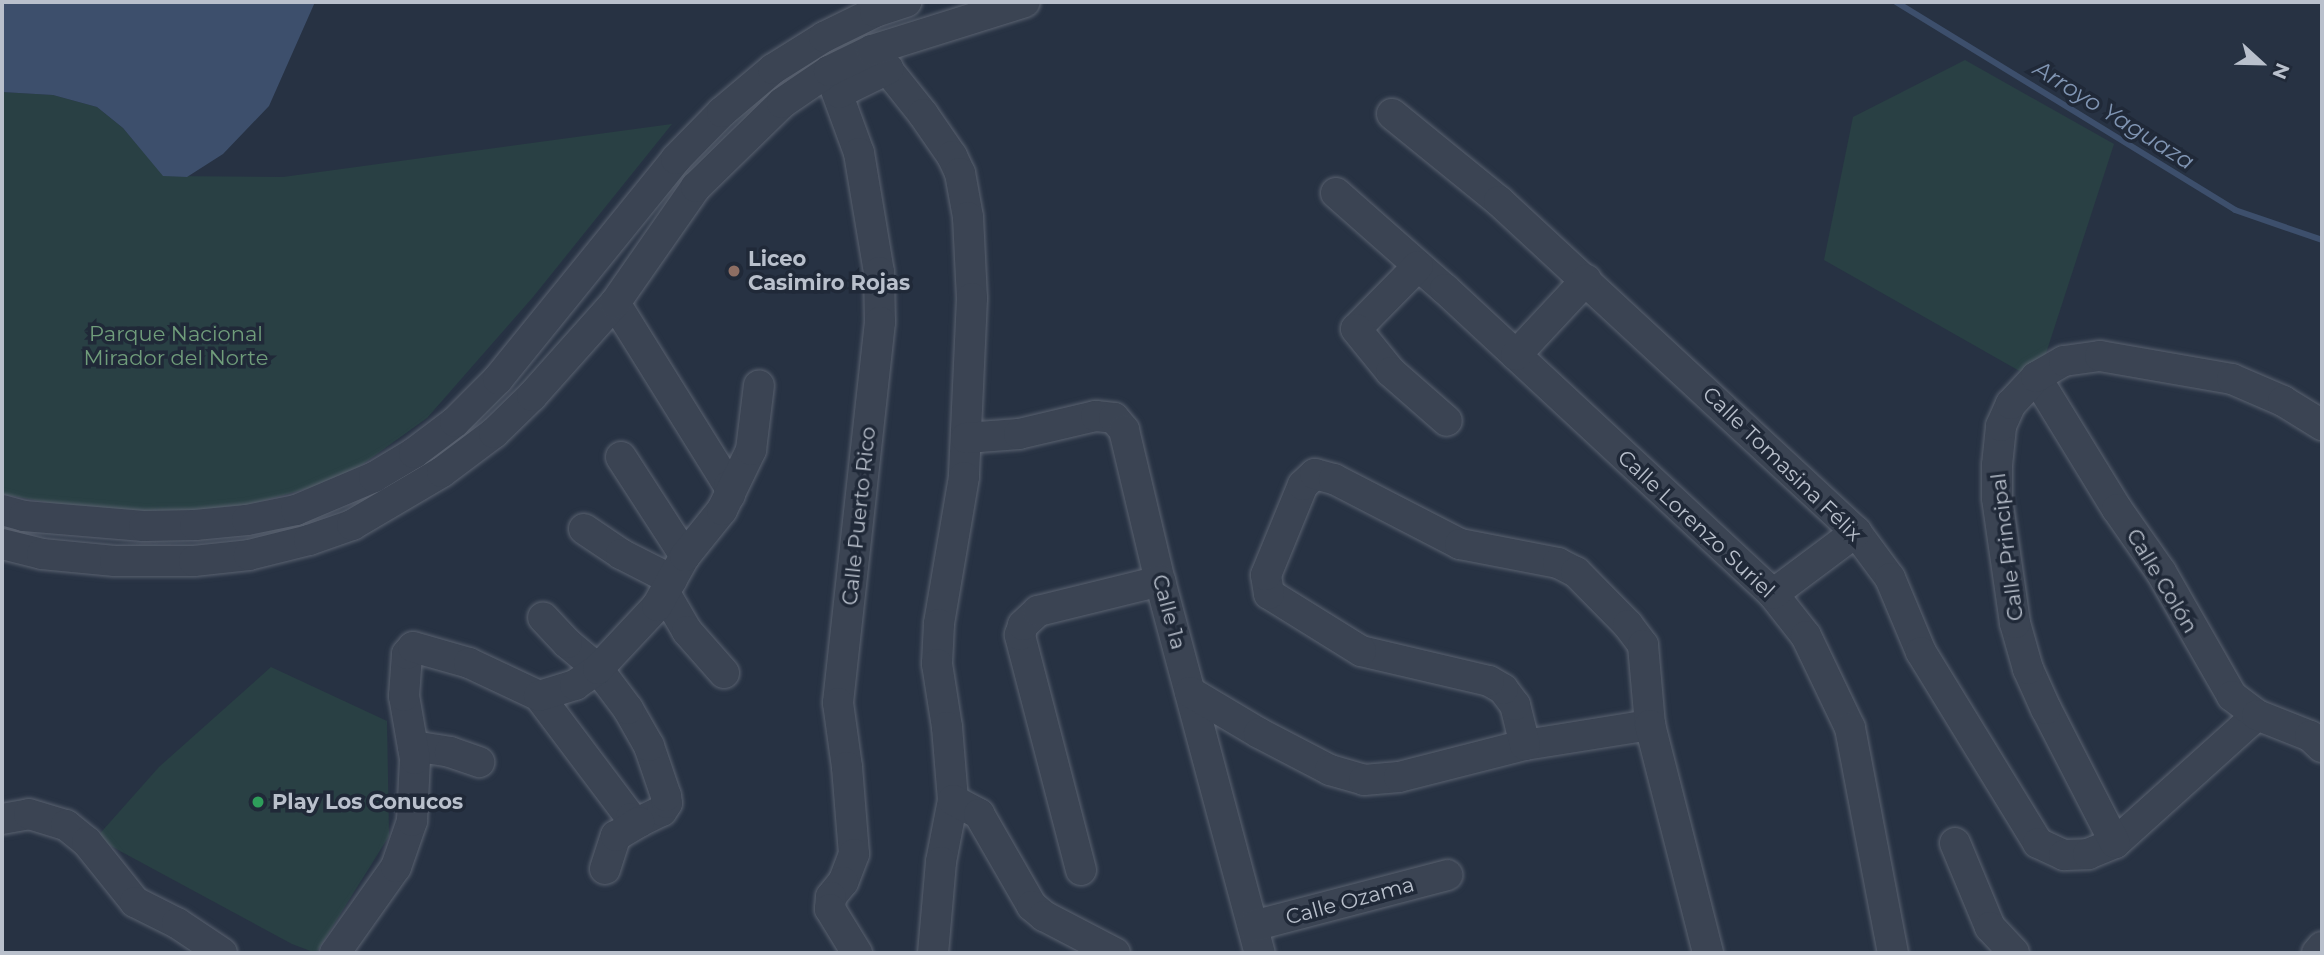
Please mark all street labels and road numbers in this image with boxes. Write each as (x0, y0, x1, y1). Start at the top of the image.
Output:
street label: Calle Tomasina Félix (1697, 381, 1867, 547)
street label: Calle Puerto Rico (837, 425, 881, 607)
street label: Calle Lorenzo Suriel (1612, 445, 1780, 603)
street label: Calle Principal (1985, 472, 2029, 622)
street label: Calle Colón (2121, 524, 2203, 638)
street label: Calle 1a (1147, 572, 1191, 652)
street label: Calle Ozama (1283, 872, 1417, 930)

